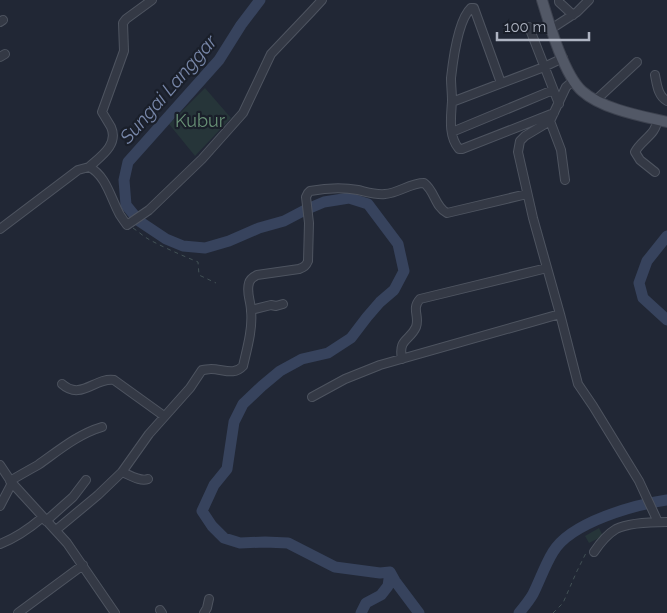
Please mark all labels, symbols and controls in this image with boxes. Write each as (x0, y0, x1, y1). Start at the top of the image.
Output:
scale bar (497, 10, 590, 42)
text: 100 m (504, 18, 546, 36)
water label: Sungai Langgar (114, 29, 222, 148)
park label: Kubur (175, 110, 226, 131)

